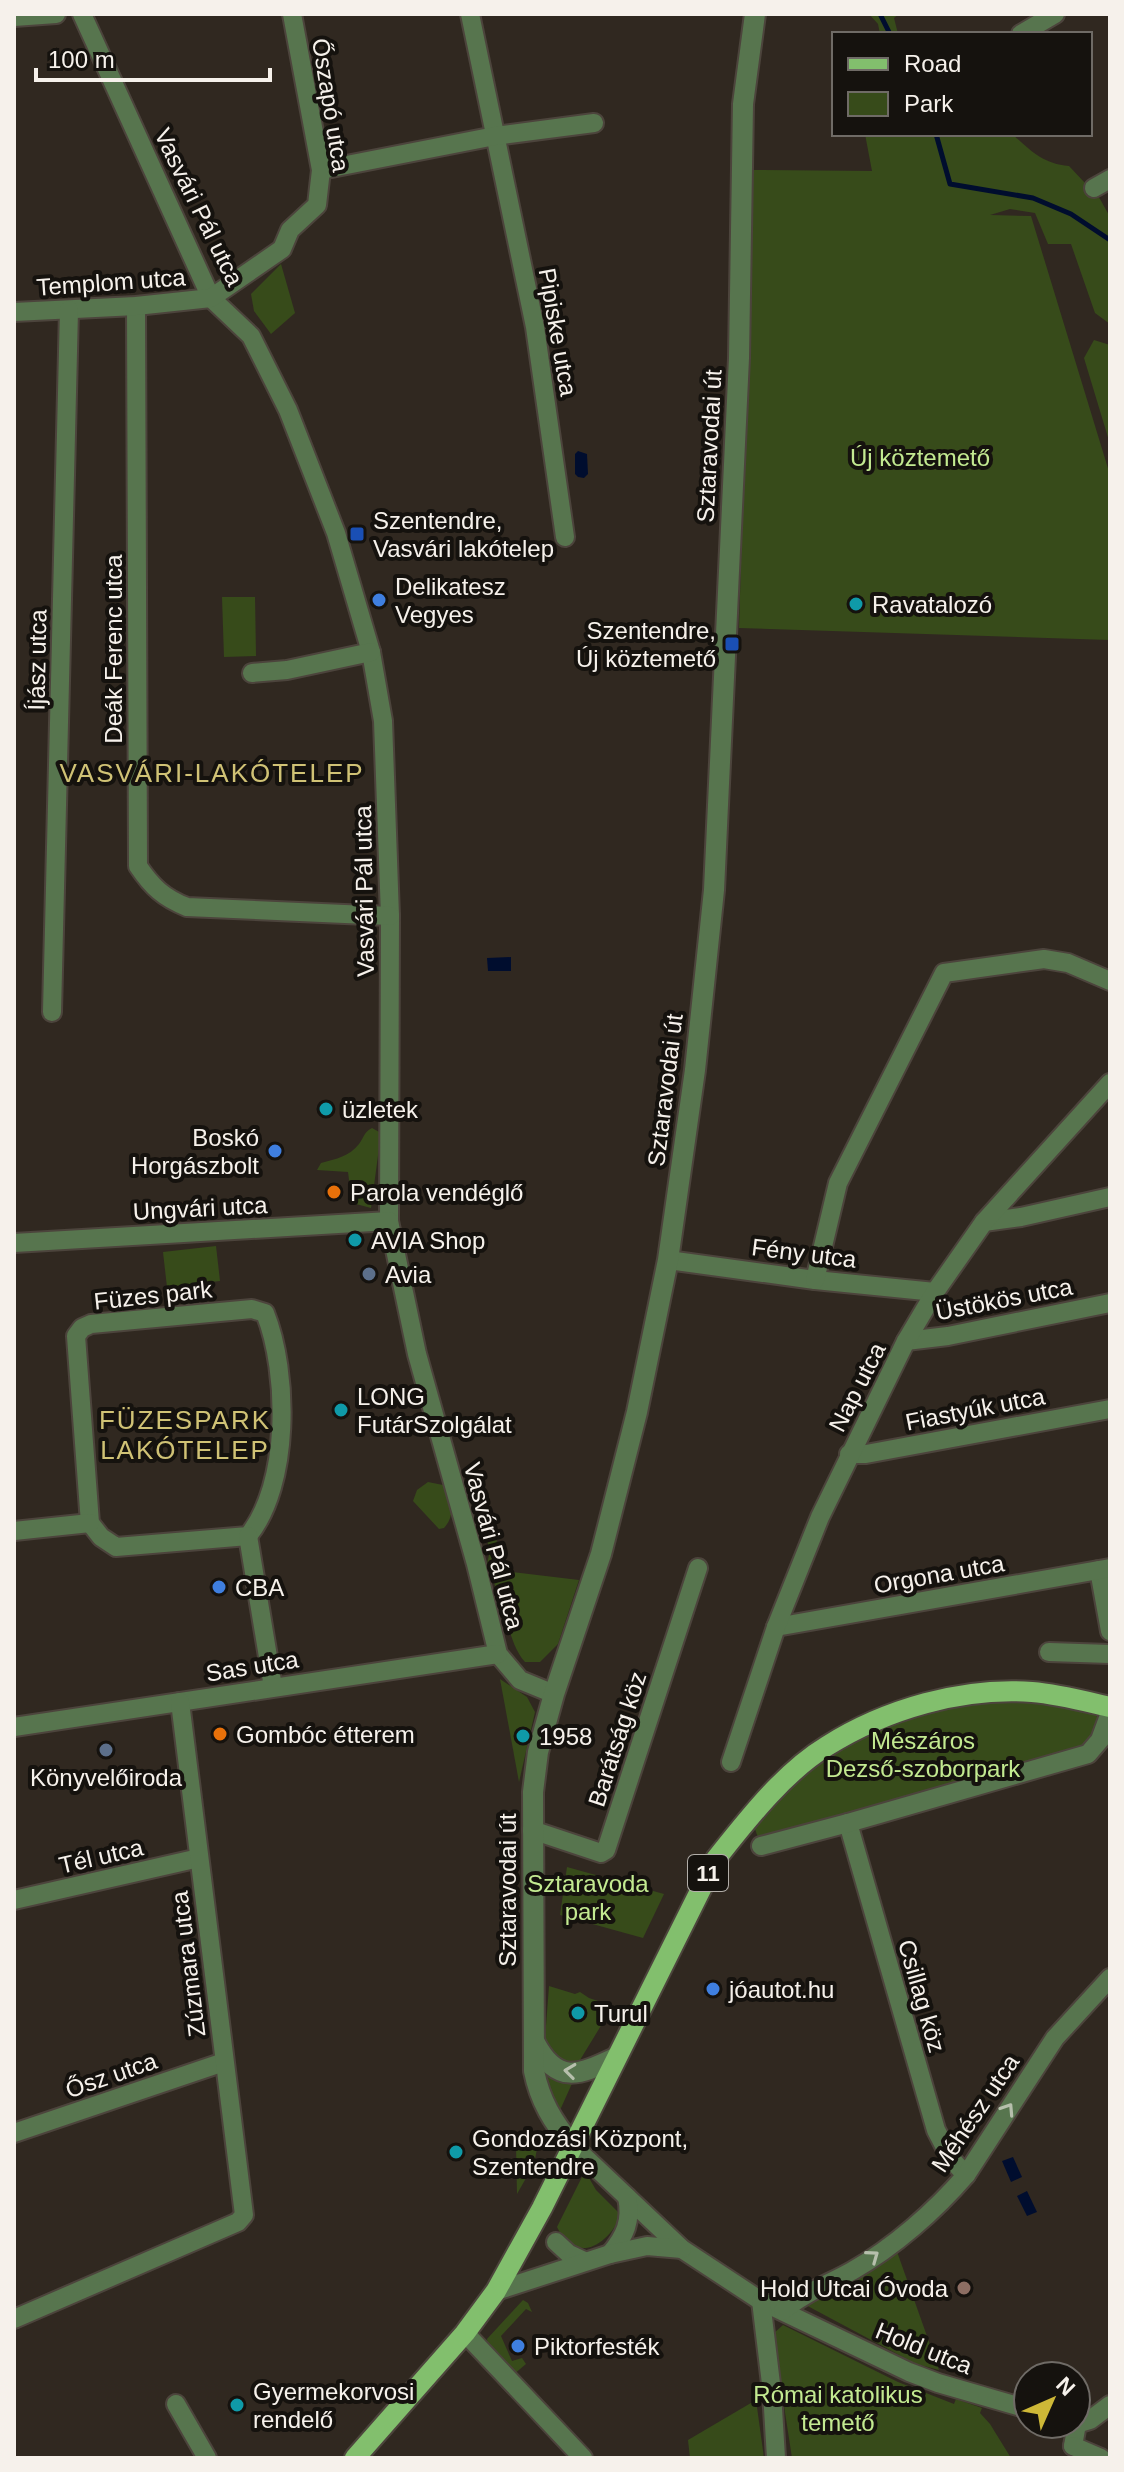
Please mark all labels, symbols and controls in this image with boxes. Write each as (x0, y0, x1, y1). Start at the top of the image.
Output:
scale bar (36, 32, 270, 82)
legend (832, 32, 1092, 136)
street label: Őszapó utca (307, 36, 355, 174)
text: 100 m (48, 46, 115, 73)
text: Road (904, 50, 961, 77)
text: Park (904, 90, 954, 117)
street label: Vasvári Pál utca (149, 124, 249, 291)
street label: Templom utca (36, 263, 187, 301)
street label: Pipiske utca (533, 266, 583, 399)
street label: Sztaravodai út (692, 368, 727, 523)
park label: Új köztemető (850, 444, 990, 471)
place label: Szentendre, Vasvári lakótelep (373, 507, 554, 562)
marker: Szentendre, Vasvári lakótelep (348, 525, 366, 543)
street label: Deák Ferenc utca (100, 554, 127, 744)
place label: Delikatesz Vegyes (395, 573, 506, 628)
marker: Delikatesz Vegyes (370, 591, 388, 609)
place label: Ravatalozó (872, 591, 992, 618)
marker: Ravatalozó (847, 595, 865, 613)
street label: Íjász utca (23, 608, 51, 711)
place label: Szentendre, Új köztemető (576, 617, 716, 672)
marker: Szentendre, Új köztemető (723, 635, 741, 653)
district label: VASVÁRI-LAKÓTELEP (59, 758, 365, 788)
street label: Vasvári Pál utca (349, 804, 379, 977)
street label: Sztaravodai út (642, 1012, 688, 1168)
place label: üzletek (342, 1096, 419, 1123)
marker: üzletek (317, 1100, 335, 1118)
place label: Boskó Horgászbolt (131, 1124, 259, 1179)
marker: Boskó Horgászbolt (266, 1142, 284, 1160)
place label: Parola vendéglő (350, 1179, 523, 1206)
marker: Parola vendéglő (325, 1183, 343, 1201)
street label: Ungvári utca (132, 1191, 269, 1225)
place label: AVIA Shop (371, 1227, 485, 1254)
marker: AVIA Shop (346, 1231, 364, 1249)
street label: Fény utca (750, 1233, 859, 1273)
place label: Avia (385, 1261, 432, 1288)
marker: Avia (360, 1265, 378, 1283)
street label: Üstökös utca (933, 1272, 1075, 1325)
street label: Füzes park (93, 1275, 214, 1315)
street label: Nap utca (823, 1337, 891, 1436)
street label: Fiastyúk utca (903, 1382, 1048, 1436)
place label: LONG FutárSzolgálat (357, 1383, 512, 1438)
marker: LONG FutárSzolgálat (332, 1401, 350, 1419)
district label: FÜZESPARK LAKÓTELEP (99, 1405, 271, 1465)
street label: Vasvári Pál utca (459, 1460, 529, 1633)
street label: Orgona utca (872, 1549, 1007, 1599)
place label: CBA (235, 1574, 284, 1601)
marker: CBA (210, 1578, 228, 1596)
street label: Sas utca (204, 1645, 301, 1687)
street label: Barátság köz (583, 1668, 651, 1810)
place label: Gombóc étterem (236, 1721, 415, 1748)
place label: 1958 (539, 1723, 592, 1750)
marker: Gombóc étterem (211, 1725, 229, 1743)
marker: 1958 (514, 1727, 532, 1745)
park label: Mészáros Dezső-szoborpark (826, 1727, 1021, 1782)
marker: Könyvelőiroda (97, 1741, 115, 1759)
place label: Könyvelőiroda (30, 1764, 183, 1791)
street label: Sztaravodai út (494, 1813, 521, 1967)
street label: Tél utca (56, 1833, 146, 1879)
road number: 11 (688, 1855, 728, 1891)
park label: Sztaravoda park (527, 1870, 649, 1925)
street label: Zúzmara utca (166, 1889, 210, 2038)
street label: Csillag köz (893, 1937, 951, 2055)
place label: jóautot.hu (728, 1976, 834, 2003)
marker: jóautot.hu (704, 1980, 722, 1998)
place label: Turul (594, 2000, 648, 2027)
marker: Turul (569, 2004, 587, 2022)
street label: Ősz utca (62, 2047, 161, 2103)
street label: Méhész utca (926, 2049, 1025, 2177)
one-way arrow (563, 2063, 576, 2080)
one-way arrow (999, 2103, 1014, 2118)
place label: Gondozási Központ, Szentendre (472, 2125, 688, 2180)
marker: Gondozási Központ, Szentendre (447, 2143, 465, 2161)
one-way arrow (864, 2251, 879, 2266)
place label: Hold Utcai Óvoda (760, 2275, 949, 2302)
marker: Hold Utcai Óvoda (955, 2279, 973, 2297)
street label: Hold utca (872, 2316, 977, 2380)
place label: Piktorfesték (534, 2333, 660, 2360)
marker: Piktorfesték (509, 2337, 527, 2355)
north arrow (1012, 2360, 1092, 2440)
text: N (1051, 2372, 1080, 2401)
place label: Gyermekorvosi rendelő (253, 2378, 414, 2433)
park label: Római katolikus temető (753, 2381, 923, 2436)
marker: Gyermekorvosi rendelő (228, 2396, 246, 2414)

